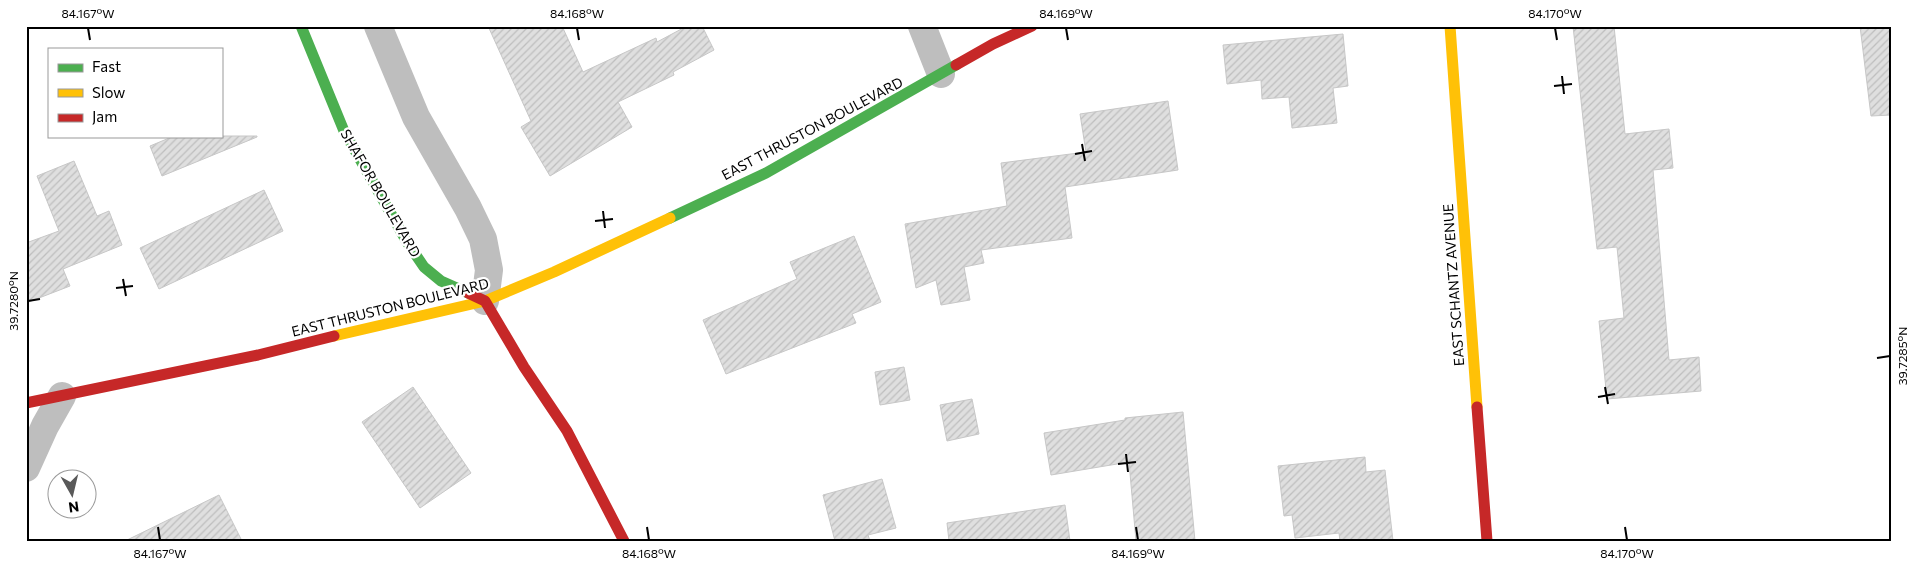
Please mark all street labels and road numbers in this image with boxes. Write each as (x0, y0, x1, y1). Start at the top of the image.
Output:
street label: EAST THRUSTON BOULEVARD (719, 73, 905, 183)
street label: SHAFOR BOULEVARD (337, 126, 425, 260)
street label: EAST SCHANTZ AVENUE (1439, 203, 1467, 367)
street label: EAST THRUSTON BOULEVARD (290, 274, 490, 340)

